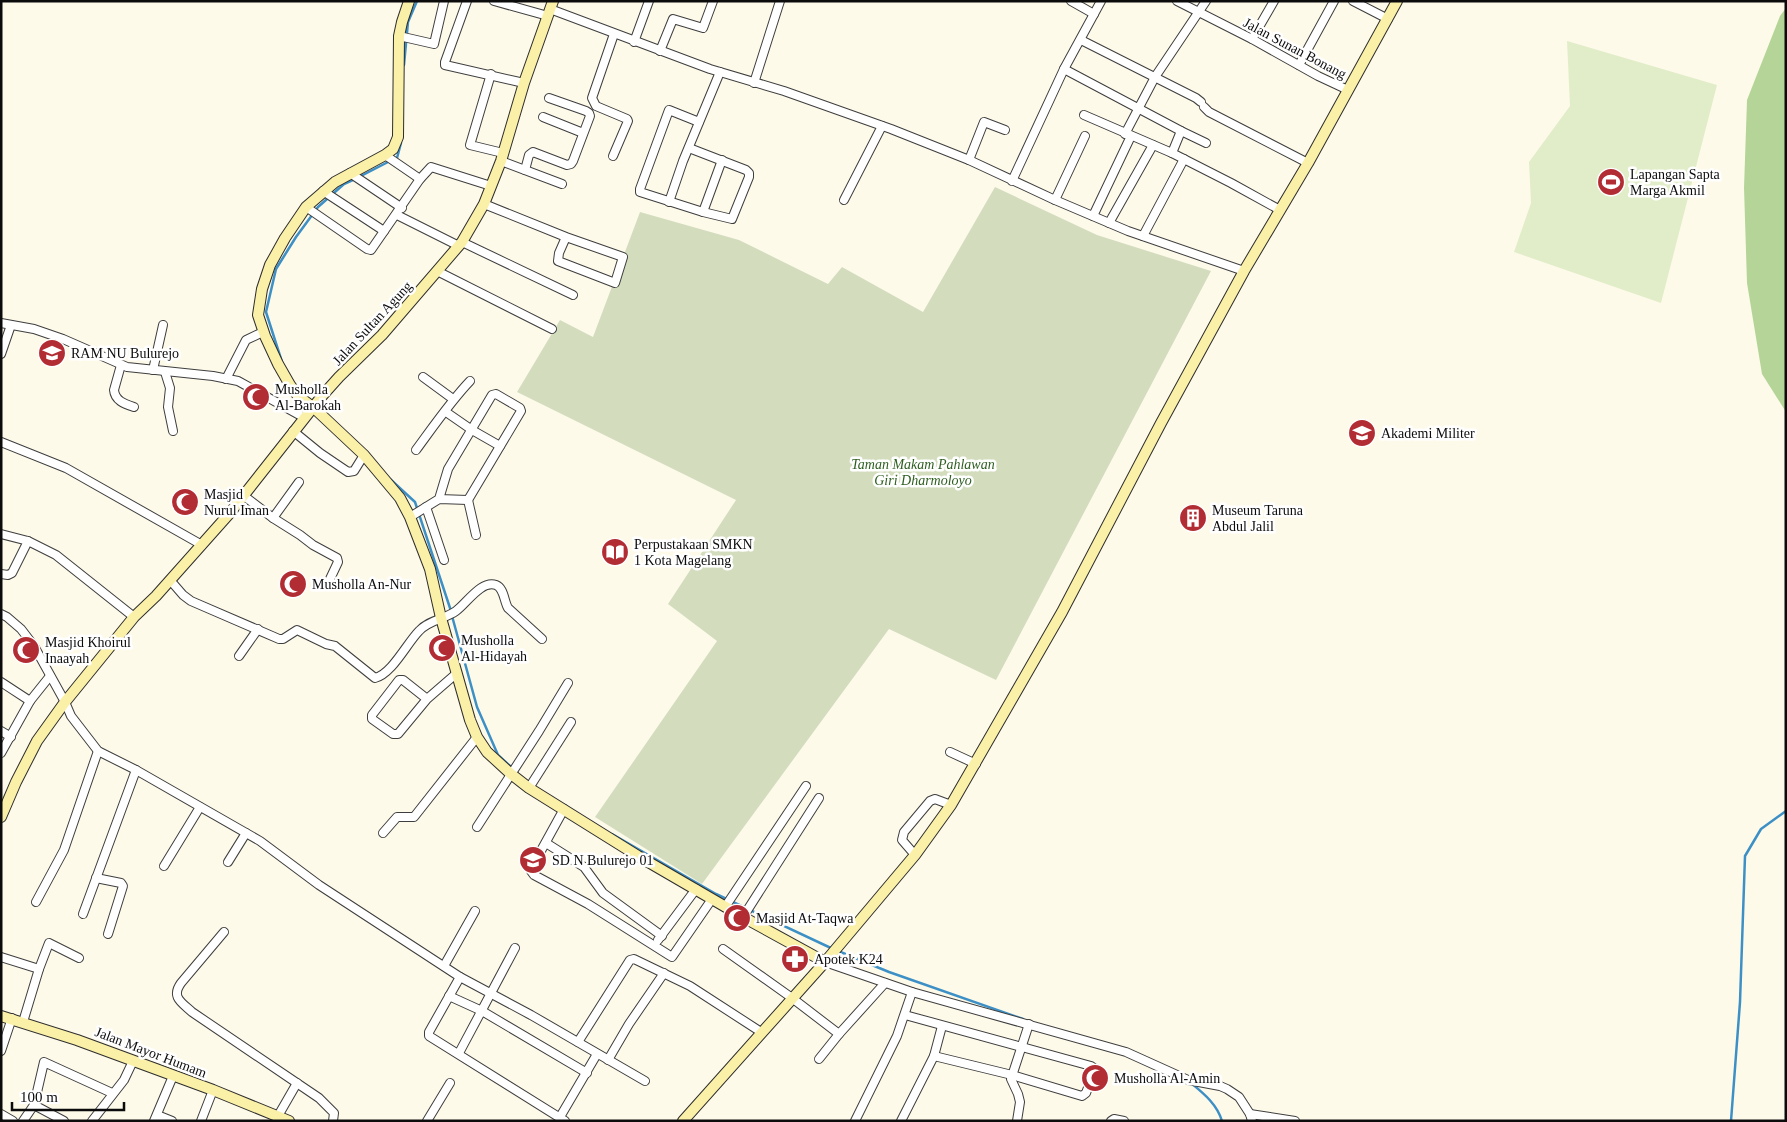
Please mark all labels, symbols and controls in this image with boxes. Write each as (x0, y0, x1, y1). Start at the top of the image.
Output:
street label: Jalan Sunan Bonang (1241, 15, 1349, 82)
sports icon: Lapangan Sapta Marga Akmil (1596, 167, 1626, 197)
place label: Lapangan Sapta Marga Akmil (1630, 167, 1721, 198)
street label: Jalan Sultan Agung (330, 278, 415, 368)
school or university icon: RAM NU Bulurejo (37, 338, 67, 368)
place label: RAM NU Bulurejo (71, 346, 179, 361)
mosque icon: Musholla Al-Barokah (241, 382, 271, 412)
place label: Musholla Al-Barokah (275, 382, 341, 413)
school or university icon: Akademi Militer (1347, 418, 1377, 448)
place label: Akademi Militer (1381, 426, 1475, 441)
park label: Taman Makam Pahlawan Giri Dharmoloyo (851, 457, 995, 488)
mosque icon: Masjid Nurul Iman (170, 487, 200, 517)
place label: Masjid Nurul Iman (204, 487, 269, 518)
building icon: Museum Taruna Abdul Jalil (1178, 503, 1208, 533)
place label: Museum Taruna Abdul Jalil (1212, 503, 1304, 534)
library icon: Perpustakaan SMKN 1 Kota Magelang (600, 537, 630, 567)
place label: Perpustakaan SMKN 1 Kota Magelang (634, 537, 753, 568)
mosque icon: Musholla An-Nur (278, 569, 308, 599)
place label: Musholla An-Nur (312, 577, 412, 592)
mosque icon: Musholla Al-Hidayah (427, 633, 457, 663)
place label: Musholla Al-Hidayah (461, 633, 527, 664)
mosque icon: Masjid Khoirul Inaayah (11, 635, 41, 665)
place label: Masjid Khoirul Inaayah (45, 635, 131, 666)
school or university icon: SD N Bulurejo 01 (518, 845, 548, 875)
place label: SD N Bulurejo 01 (552, 853, 654, 868)
mosque icon: Masjid At-Taqwa (722, 903, 752, 933)
place label: Masjid At-Taqwa (756, 911, 854, 926)
pharmacy icon: Apotek K24 (780, 944, 810, 974)
place label: Apotek K24 (814, 952, 883, 967)
street label: Jalan Mayor Humam (93, 1024, 209, 1081)
mosque icon: Musholla Al-Amin (1080, 1063, 1110, 1093)
place label: Musholla Al-Amin (1114, 1071, 1220, 1086)
scale bar (12, 1080, 125, 1112)
text: 100 m (20, 1089, 58, 1105)

